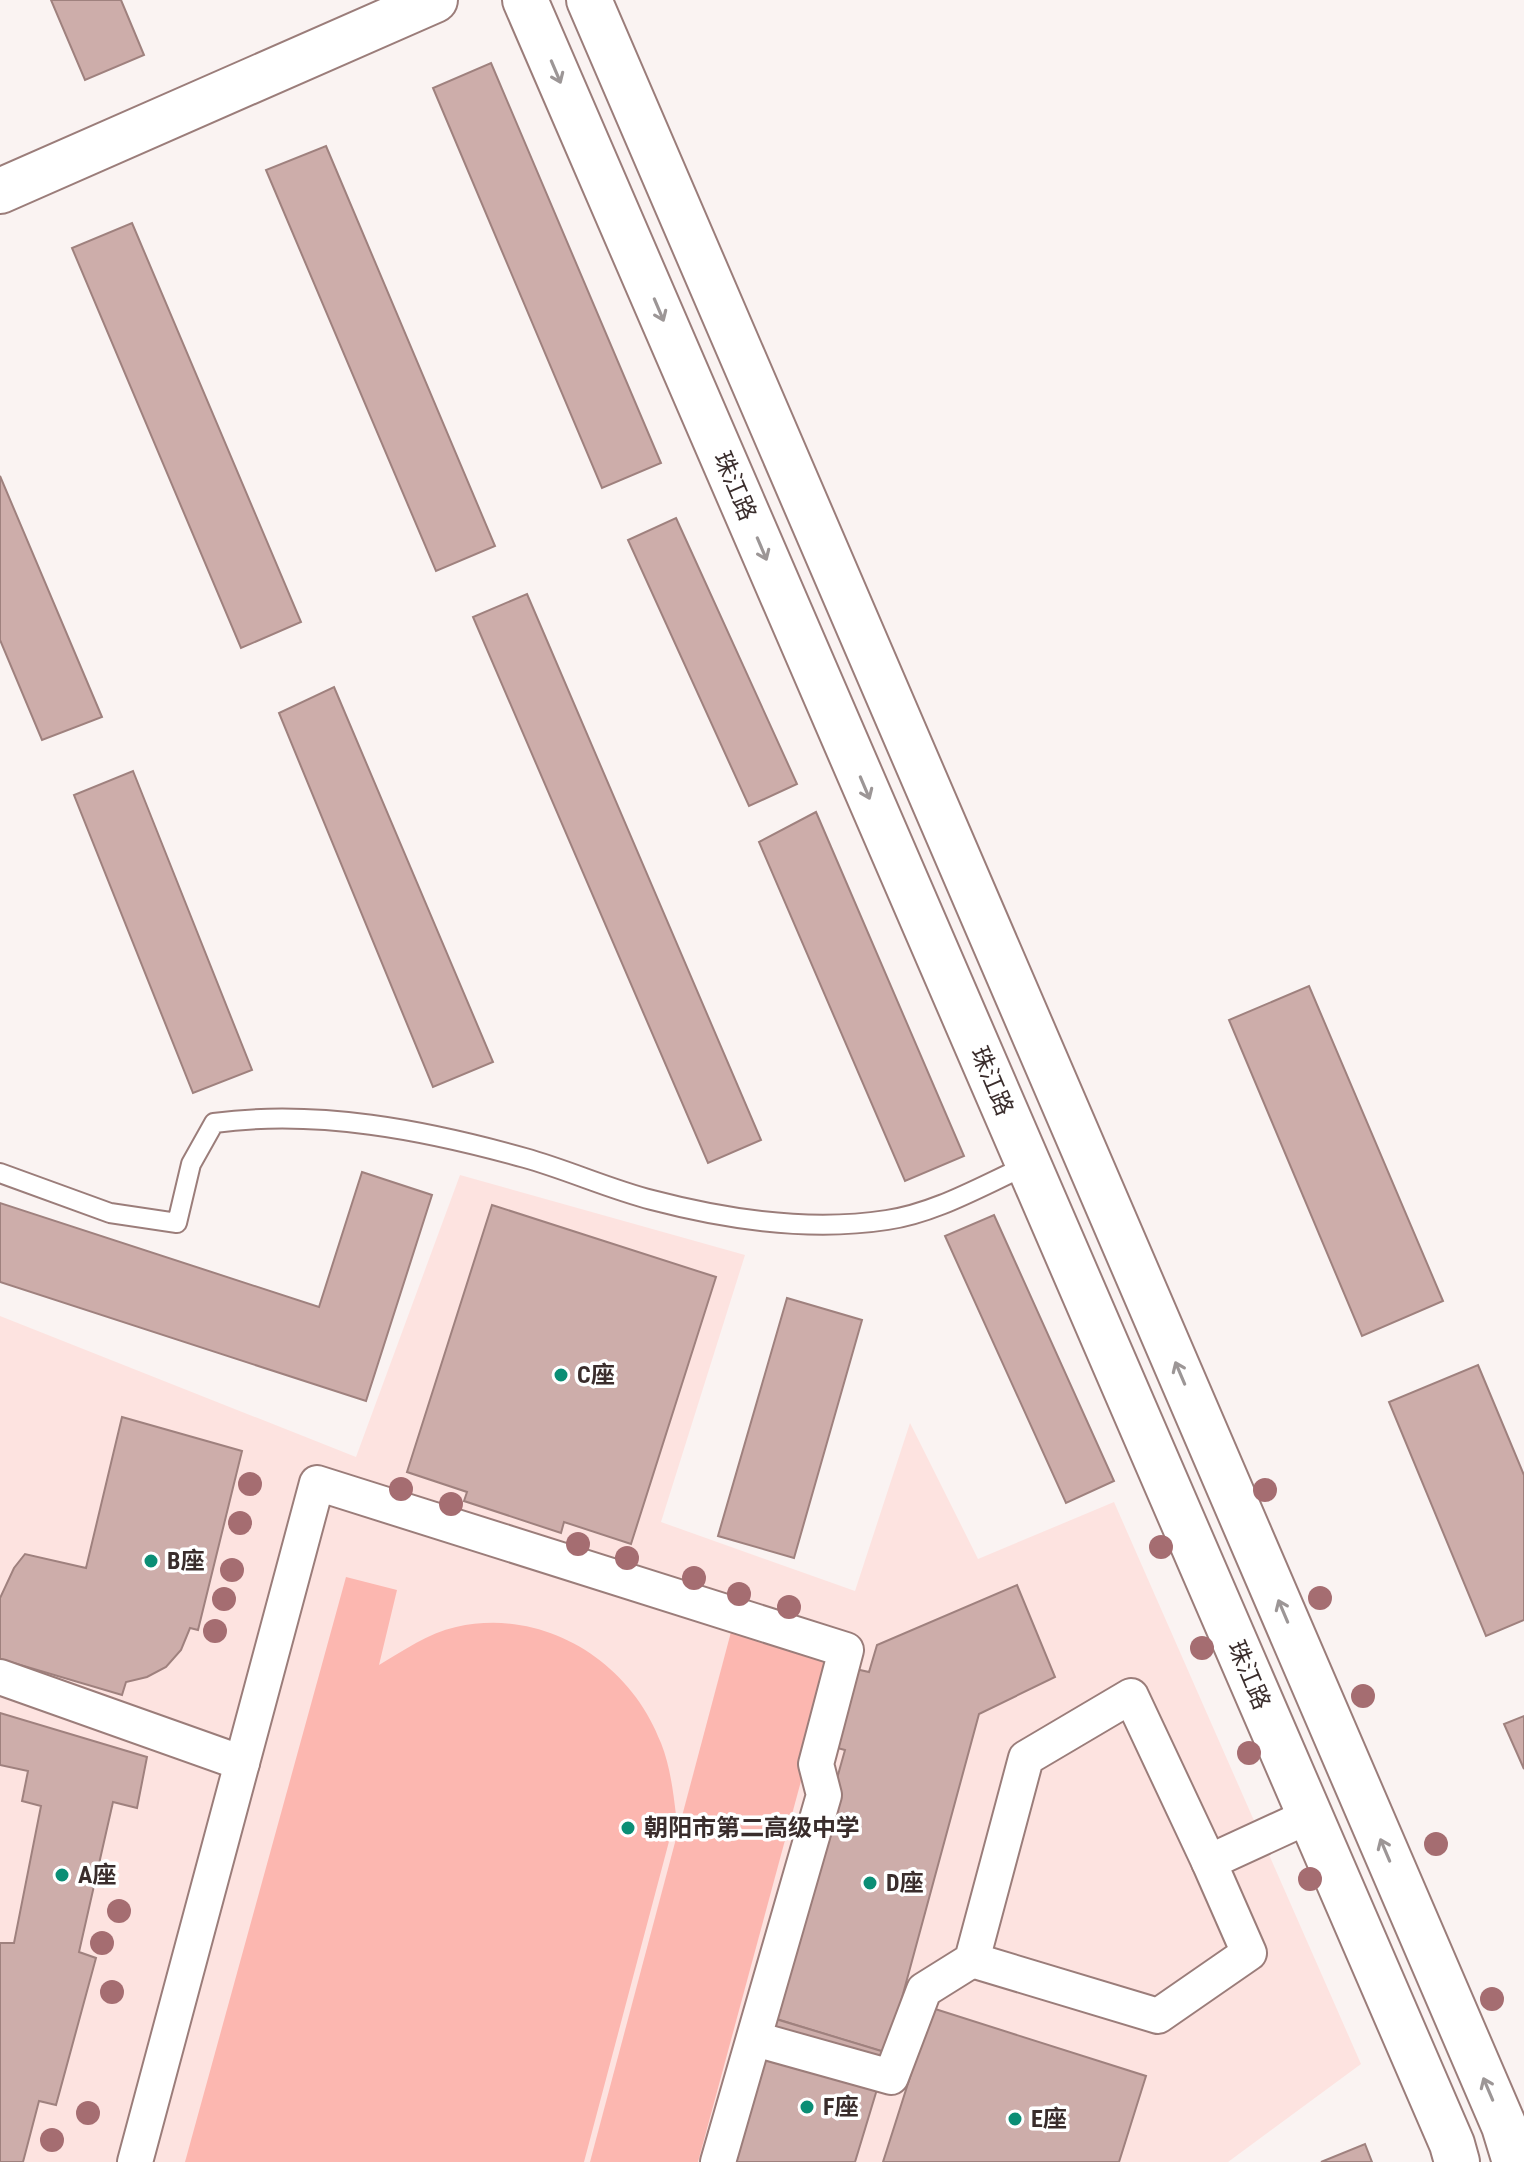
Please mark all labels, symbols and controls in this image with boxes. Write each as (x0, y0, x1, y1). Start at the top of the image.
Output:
one-way arrow (549, 59, 564, 83)
one-way arrow (652, 297, 667, 322)
street label: 珠江路 (708, 447, 762, 525)
one-way arrow (755, 536, 770, 561)
one-way arrow (858, 776, 873, 800)
street label: 珠江路 (965, 1042, 1019, 1120)
place label: C座 (577, 1361, 615, 1389)
one-way arrow (1171, 1361, 1186, 1385)
marker: C座 (552, 1366, 570, 1384)
place label: B座 (167, 1547, 204, 1575)
marker: B座 (142, 1552, 160, 1570)
one-way arrow (1274, 1600, 1289, 1624)
street label: 珠江路 (1222, 1636, 1276, 1714)
place label: 朝阳市第二高级中学 (644, 1814, 860, 1842)
marker: 朝阳市第二高级中学 (619, 1819, 637, 1837)
one-way arrow (1377, 1838, 1392, 1863)
place label: A座 (78, 1861, 116, 1889)
marker: A座 (53, 1866, 71, 1884)
place label: D座 (886, 1869, 924, 1897)
marker: D座 (861, 1874, 879, 1892)
one-way arrow (1480, 2077, 1495, 2102)
place label: F座 (823, 2093, 858, 2121)
marker: F座 (798, 2098, 816, 2116)
place label: E座 (1031, 2105, 1067, 2133)
marker: E座 (1006, 2110, 1024, 2128)

